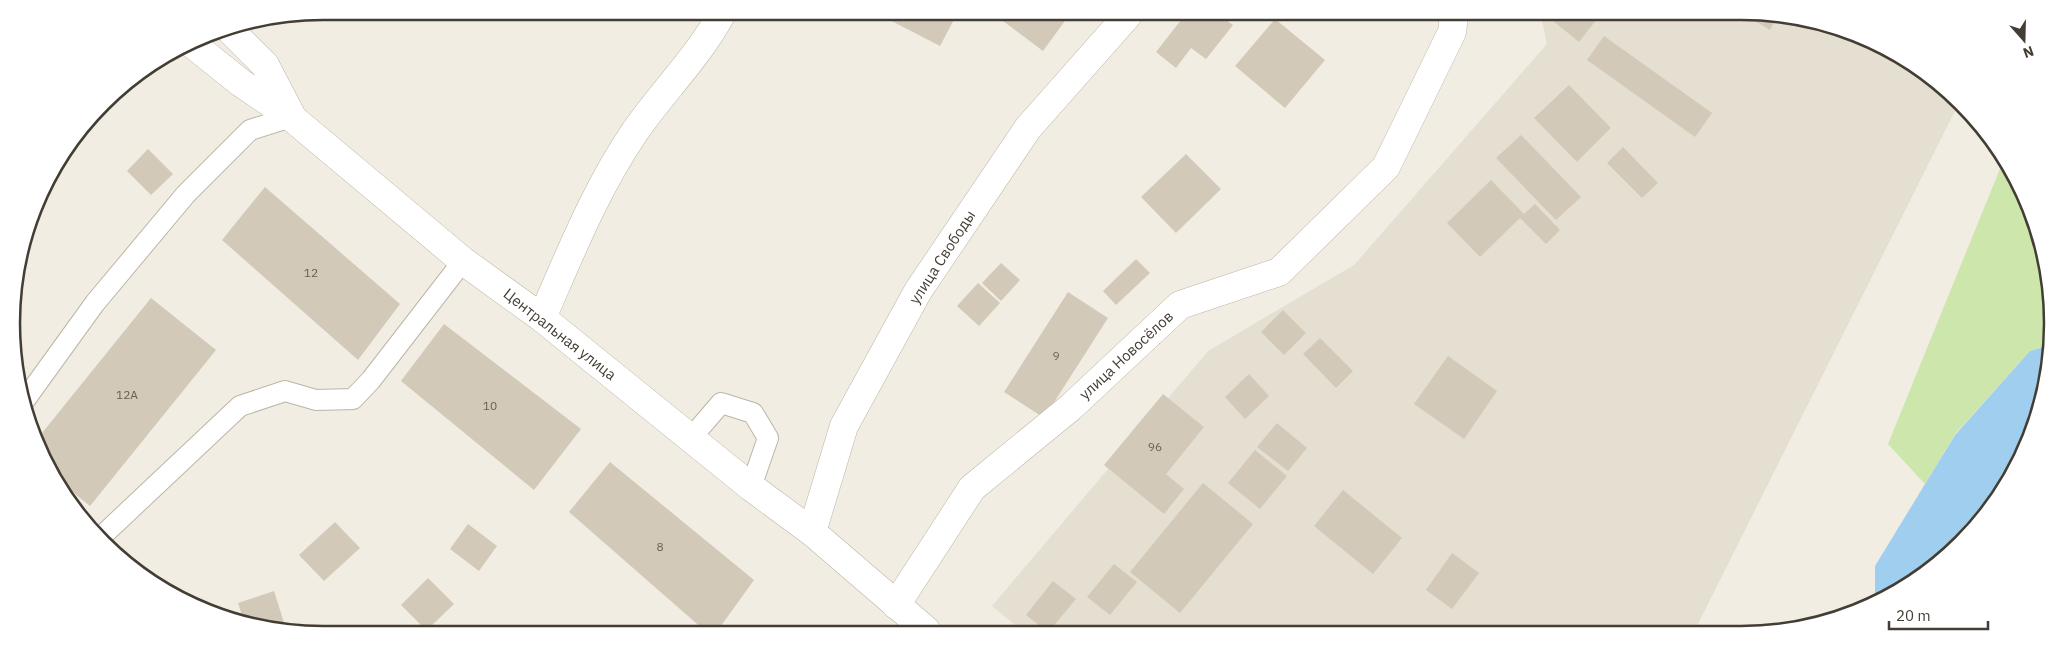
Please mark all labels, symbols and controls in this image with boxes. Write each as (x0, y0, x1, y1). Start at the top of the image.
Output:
north arrow (1999, 15, 2049, 65)
text: N (2021, 42, 2036, 62)
street label: улица Свободы (905, 207, 979, 307)
house number: 12 (304, 265, 318, 280)
street label: Центральная улица (500, 284, 620, 384)
street label: улица Новосёлов (1075, 307, 1177, 403)
house number: 9 (1052, 348, 1060, 363)
house number: 12А (116, 387, 138, 402)
house number: 10 (483, 398, 497, 413)
house number: 96 (1148, 439, 1162, 454)
house number: 8 (656, 539, 664, 554)
scale bar (1889, 598, 1988, 630)
text: 20 m (1896, 606, 1931, 625)

